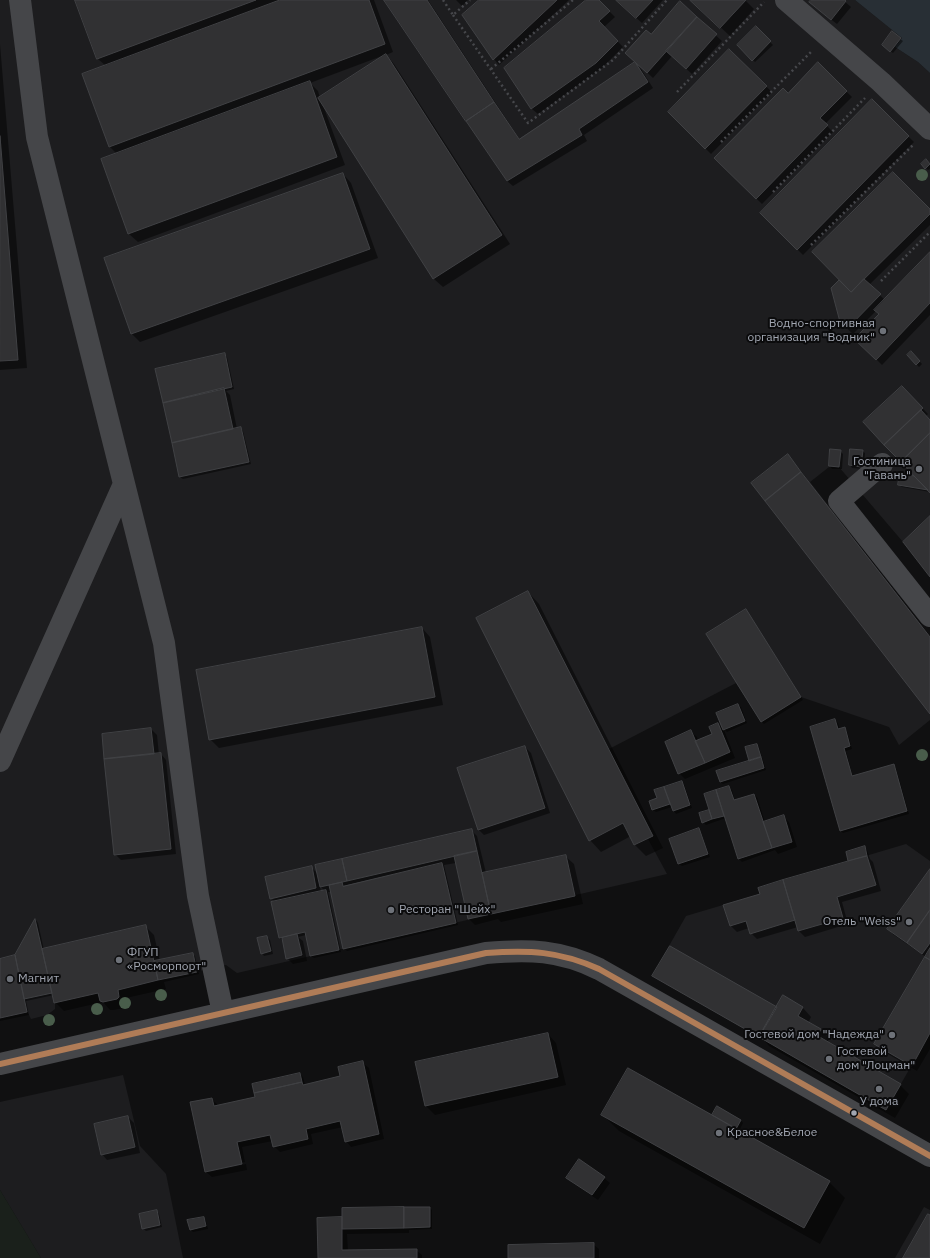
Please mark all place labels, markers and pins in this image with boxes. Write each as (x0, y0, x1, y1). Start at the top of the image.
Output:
place label: Водно-спортивная организация "Водник" (747, 317, 875, 345)
marker: Водно-спортивная организация "Водник" (878, 326, 888, 336)
place label: Гостиница "Гавань" (853, 455, 911, 483)
marker: Гостиница "Гавань" (914, 464, 924, 474)
place label: Ресторан "Шейх" (399, 903, 496, 917)
marker: Ресторан "Шейх" (386, 905, 396, 915)
place label: Отель "Weiss" (823, 915, 901, 929)
marker: Отель "Weiss" (904, 917, 914, 927)
place label: ФГУП «Росморпорт" (127, 946, 206, 974)
marker: ФГУП «Росморпорт" (114, 955, 124, 965)
place label: Магнит (18, 972, 59, 986)
marker: Магнит (5, 974, 15, 984)
place label: Гостевой дом "Надежда" (744, 1028, 884, 1042)
marker: Гостевой дом "Надежда" (887, 1030, 897, 1040)
place label: Гостевой дом "Лоцман" (837, 1045, 915, 1073)
marker: Гостевой дом "Лоцман" (824, 1054, 834, 1064)
marker: У дома (874, 1084, 884, 1094)
place label: У дома (860, 1095, 898, 1109)
unlabelled marker (849, 1108, 859, 1118)
place label: Красное&Белое (727, 1126, 817, 1140)
marker: Красное&Белое (714, 1128, 724, 1138)

